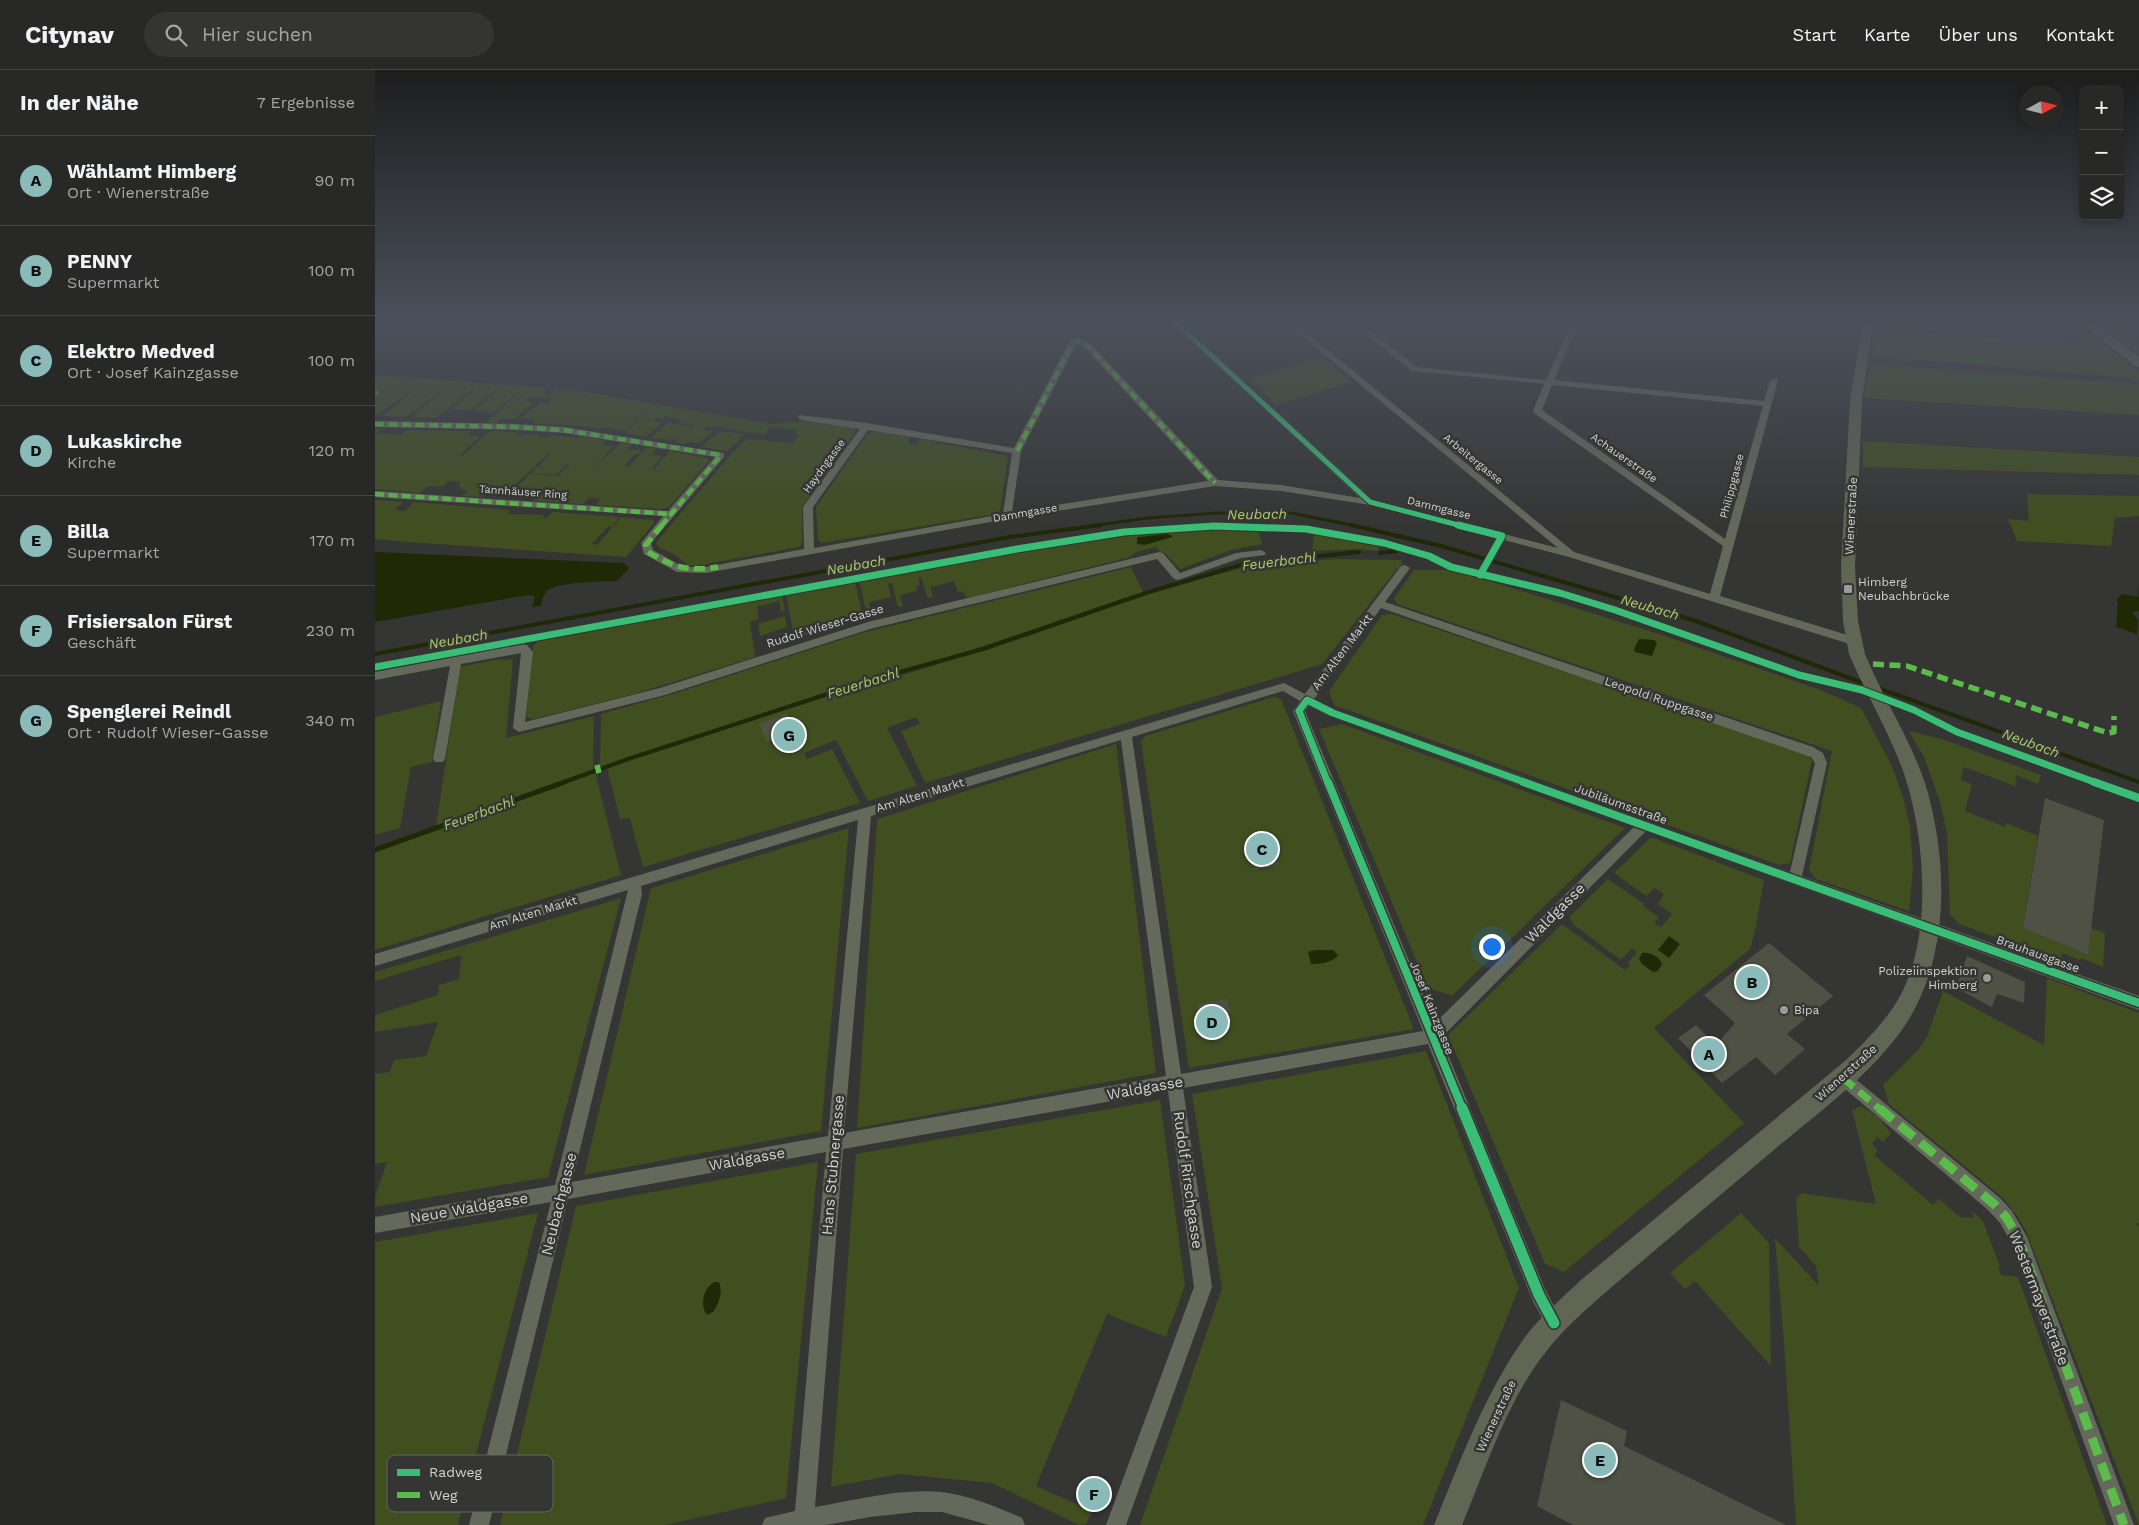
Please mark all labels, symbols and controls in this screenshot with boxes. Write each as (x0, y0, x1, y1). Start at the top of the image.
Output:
search box (144, 12, 494, 57)
text: Citynav (25, 21, 114, 49)
icon: search (162, 21, 190, 49)
text: Hier suchen (202, 23, 313, 46)
text: Start (1792, 24, 1836, 45)
text: Karte (1864, 24, 1911, 45)
text: Über uns (1939, 24, 2018, 45)
text: Kontakt (2046, 24, 2114, 45)
north arrow (2019, 85, 2064, 130)
map controls (2079, 85, 2124, 220)
button: + (2079, 85, 2124, 130)
text: In der Nähe (20, 90, 139, 115)
text: 7 Ergebnisse (257, 93, 355, 112)
button: − (2079, 130, 2124, 175)
text: Wählamt Himberg (67, 160, 236, 183)
text: A (31, 171, 41, 190)
text: 90 m (314, 171, 355, 190)
button: layers (2079, 175, 2124, 220)
text: Ort · Wienerstraße (67, 183, 210, 202)
text: PENNY (67, 250, 132, 273)
text: B (31, 261, 41, 280)
text: 100 m (308, 261, 355, 280)
text: Supermarkt (67, 273, 159, 292)
text: Elektro Medved (67, 340, 215, 363)
text: C (31, 351, 41, 370)
text: 100 m (308, 351, 355, 370)
text: Ort · Josef Kainzgasse (67, 363, 239, 382)
text: Lukaskirche (67, 430, 182, 453)
street label: Achauerstraße (1588, 430, 1660, 486)
street label: Arbeitergasse (1441, 431, 1505, 487)
street label: Haydngasse (800, 437, 848, 495)
text: D (30, 441, 42, 460)
text: 120 m (309, 441, 355, 460)
street label: Philippgasse (1717, 452, 1747, 520)
text: Kirche (67, 453, 116, 472)
street label: Wienerstraße (1842, 477, 1860, 555)
street label: Tannhäuser Ring (479, 482, 568, 502)
street label: Dammgasse (1406, 494, 1472, 522)
street label: Dammgasse (992, 501, 1058, 525)
water label: Neubach (1227, 505, 1287, 523)
text: Billa (67, 520, 109, 543)
text: E (31, 531, 41, 550)
text: 170 m (309, 531, 355, 550)
text: Supermarkt (67, 543, 159, 562)
water label: Feuerbachl (1241, 549, 1317, 573)
water label: Neubach (825, 552, 887, 578)
place label: Himberg Neubachbrücke (1858, 575, 1950, 603)
marker: Himberg Neubachbrücke (1842, 583, 1854, 595)
water label: Neubach (1619, 591, 1681, 623)
street label: Rudolf Wieser-Gasse (765, 601, 885, 650)
text: Frisiersalon Fürst (67, 610, 232, 633)
street label: Am Alten Markt (1309, 611, 1375, 693)
text: F (31, 621, 41, 640)
text: 230 m (306, 621, 355, 640)
water label: Neubach (427, 626, 489, 652)
text: Geschäft (67, 633, 136, 652)
water label: Feuerbachl (825, 664, 901, 702)
street label: Leopold Ruppgasse (1603, 674, 1715, 724)
text: Spenglerei Reindl (67, 700, 231, 723)
text: G (30, 711, 42, 730)
text: 340 m (305, 711, 355, 730)
pin: G (773, 716, 805, 754)
text: Ort · Rudolf Wieser-Gasse (67, 723, 269, 742)
water label: Neubach (2000, 725, 2062, 761)
street label: Am Alten Markt (874, 775, 966, 815)
street label: Jubiläumsstraße (1573, 781, 1669, 827)
water label: Feuerbachl (441, 793, 517, 833)
pin: C (1246, 830, 1278, 868)
street label: Waldgasse (1521, 879, 1589, 947)
street label: Am Alten Markt (487, 893, 579, 933)
street label: Brauhausgasse (1995, 932, 2082, 976)
your location (1479, 934, 1505, 960)
street label: Josef Kainzgasse (1407, 959, 1457, 1057)
pin: B (1736, 963, 1768, 1001)
place label: Polizeiinspektion Himberg (1878, 964, 1978, 992)
marker: Polizeiinspektion Himberg (1981, 972, 1993, 984)
pin: D (1196, 1003, 1228, 1041)
place label: Bipa (1794, 1003, 1820, 1017)
marker: Bipa (1778, 1004, 1790, 1016)
pin: A (1693, 1035, 1725, 1073)
street label: Wienerstraße (1812, 1042, 1880, 1104)
street label: Waldgasse (1105, 1072, 1185, 1104)
street label: Hans Stubnergasse (818, 1094, 848, 1236)
street label: Rudolf Rirschgasse (1169, 1110, 1207, 1250)
street label: Waldgasse (707, 1143, 787, 1175)
street label: Neubachgasse (538, 1151, 580, 1257)
street label: Neue Waldgasse (409, 1189, 529, 1227)
street label: Westermayerstraße (2005, 1228, 2073, 1368)
street label: Wienerstraße (1473, 1378, 1519, 1454)
pin: E (1584, 1441, 1616, 1479)
legend (387, 1455, 553, 1512)
text: Radweg (429, 1464, 483, 1480)
pin: F (1078, 1475, 1110, 1513)
text: Weg (429, 1487, 458, 1503)

